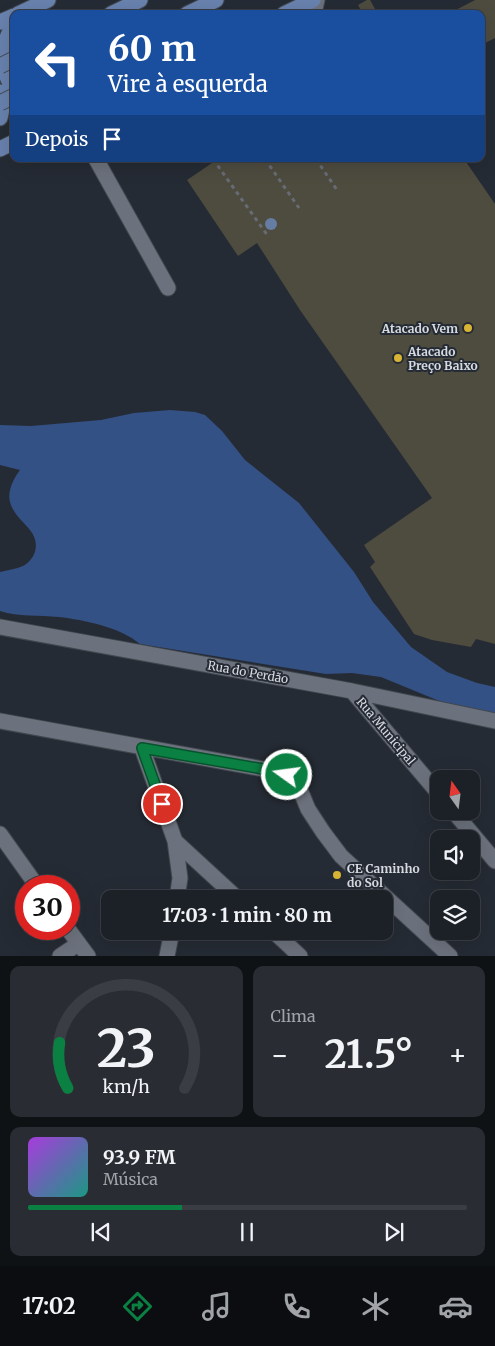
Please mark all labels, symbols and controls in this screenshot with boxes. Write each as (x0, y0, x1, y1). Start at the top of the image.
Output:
text: 60 m (108, 27, 196, 71)
icon: left (25, 30, 90, 95)
text: Vire à esquerda (108, 70, 268, 98)
icon: arrive (98, 125, 126, 153)
text: Depois (25, 127, 88, 151)
place label: Atacado Vem (381, 321, 458, 336)
marker: Atacado Vem (462, 322, 474, 334)
place label: Atacado Preço Baixo (407, 344, 478, 373)
marker: Atacado Preço Baixo (392, 352, 404, 364)
street label: Rua do Perdão (206, 658, 290, 686)
street label: Rua Municipal (353, 694, 419, 768)
position arrow (260, 748, 312, 800)
north arrow (430, 770, 480, 820)
map controls (430, 770, 480, 940)
pin (141, 783, 183, 825)
icon: arrive (148, 790, 176, 818)
button: sound (430, 830, 480, 880)
place label: CE Caminho do Sol (347, 861, 420, 890)
marker: CE Caminho do Sol (331, 869, 343, 881)
speed limit sign: 30 (15, 875, 80, 940)
button: layers (430, 890, 480, 940)
text: 17:03 · 1 min · 80 m (162, 903, 332, 927)
text: Clima (271, 1006, 316, 1026)
text: 23 (97, 1016, 156, 1081)
text: 21.5° (324, 1031, 413, 1078)
text: − (271, 1037, 289, 1073)
text: + (448, 1037, 467, 1073)
text: km/h (103, 1075, 150, 1098)
text: 93.9 FM (103, 1145, 176, 1169)
text: Música (103, 1169, 158, 1189)
icon: previous (87, 1218, 115, 1246)
icon: pause (233, 1218, 261, 1246)
icon: next (380, 1218, 408, 1246)
icon: directions (120, 1289, 155, 1324)
icon: music (199, 1289, 234, 1324)
icon: phone (279, 1289, 314, 1324)
icon: climate (358, 1289, 393, 1324)
icon: car (438, 1289, 473, 1324)
text: 17:02 (22, 1292, 76, 1320)

